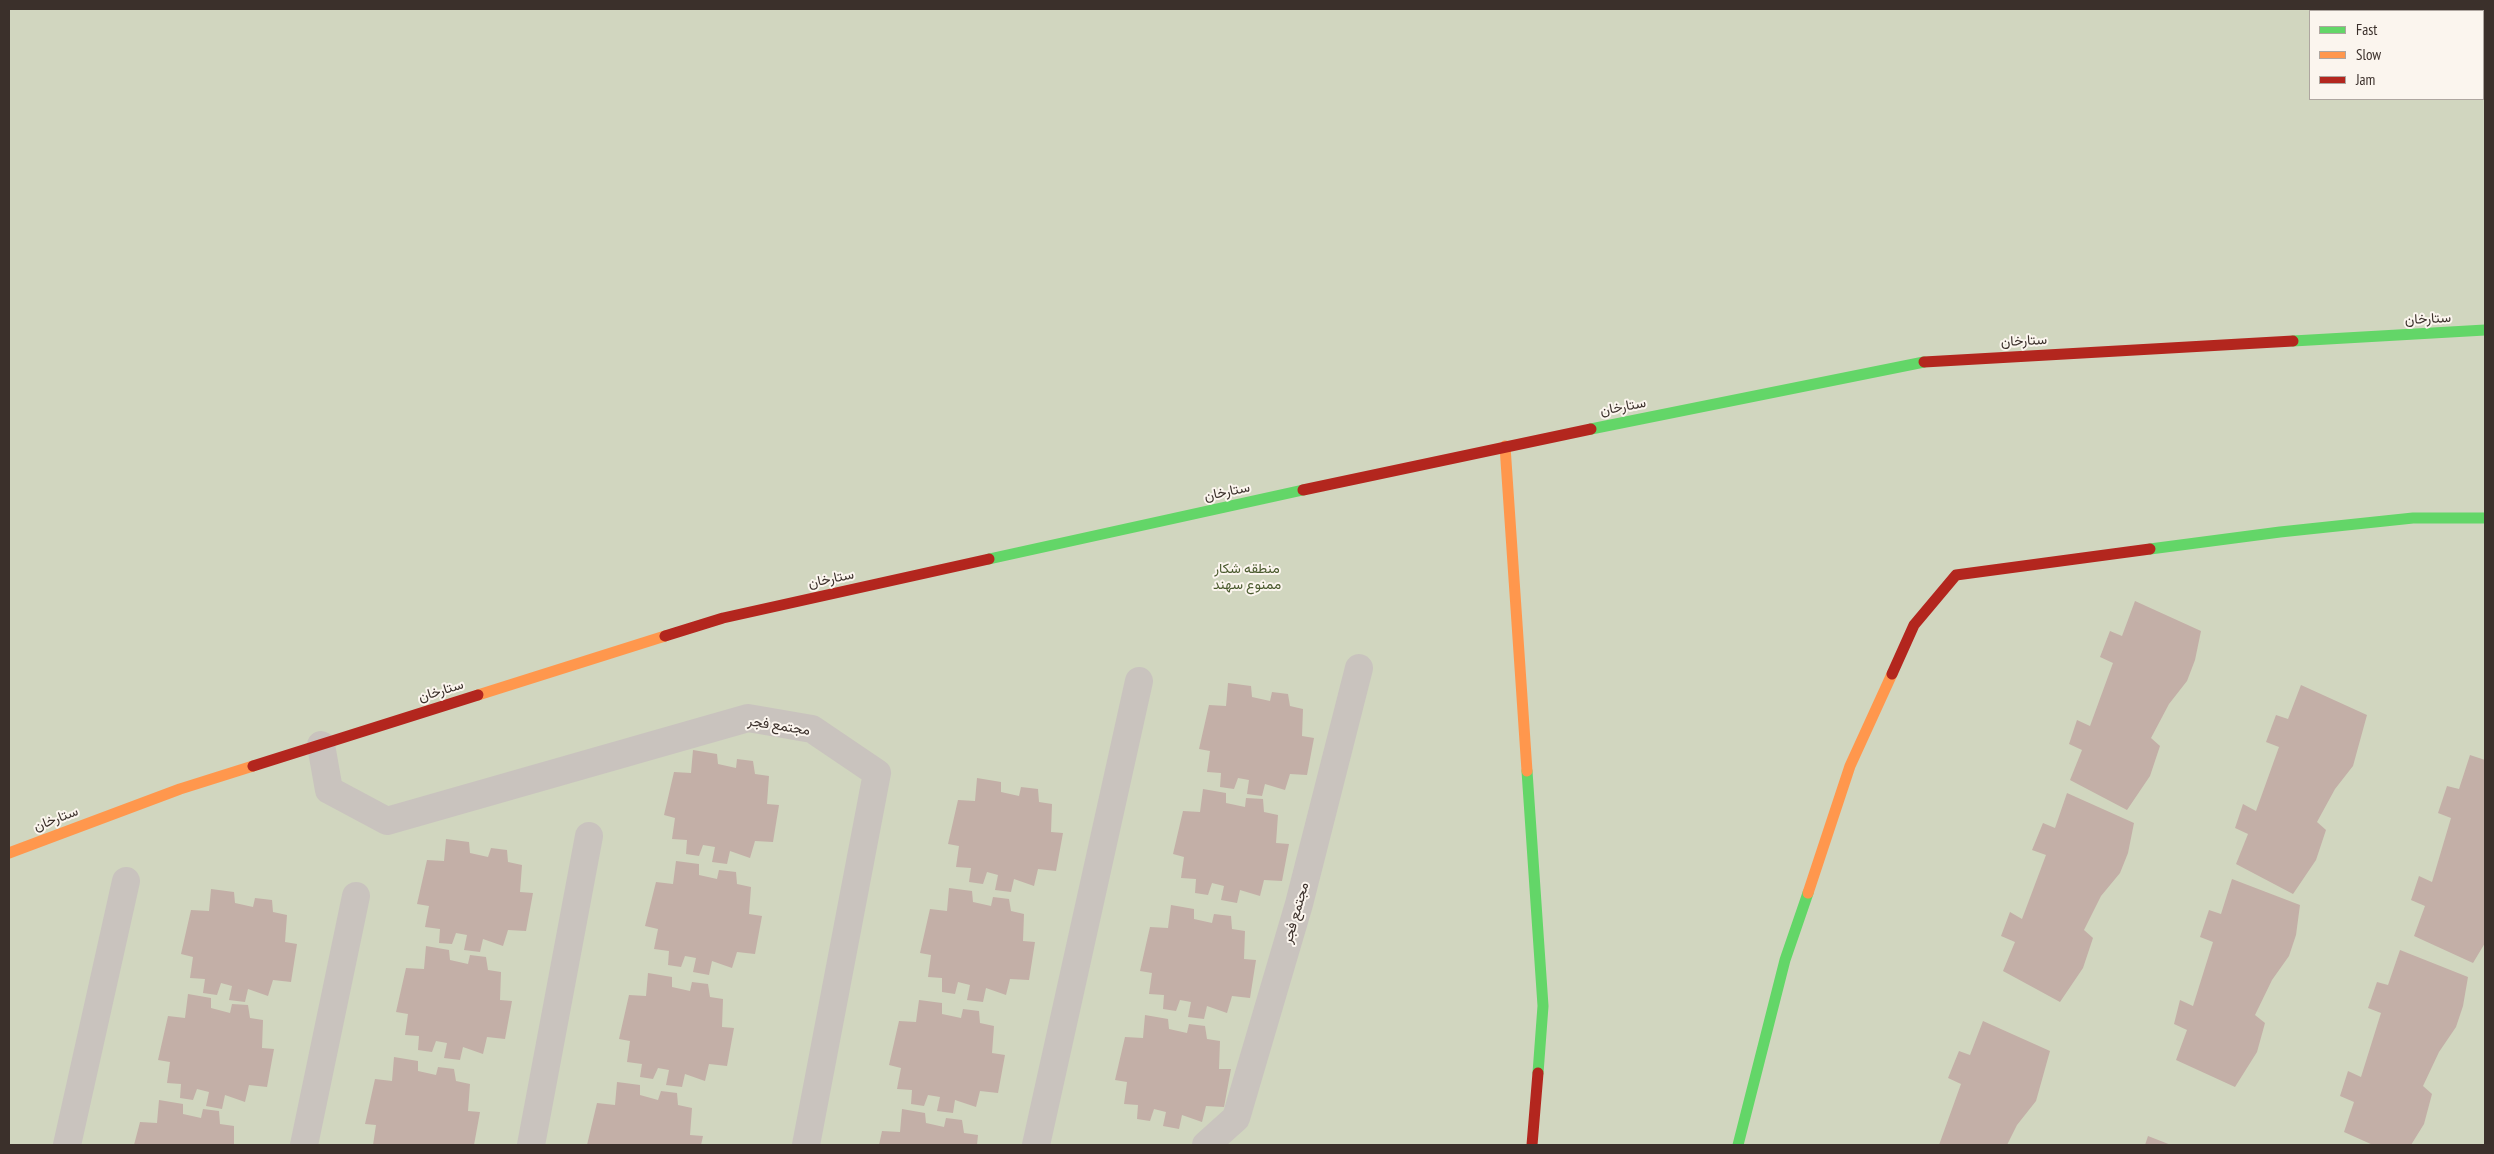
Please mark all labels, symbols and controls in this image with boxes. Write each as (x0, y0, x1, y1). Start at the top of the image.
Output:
legend (2309, 10, 2484, 100)
text: Fast (2356, 20, 2377, 39)
text: Slow (2356, 45, 2381, 64)
text: Jam (2356, 70, 2375, 89)
street label: ستارخان (2404, 309, 2452, 329)
street label: ستارخان (2000, 331, 2048, 351)
street label: ستارخان (1599, 394, 1647, 420)
street label: ستارخان (1203, 479, 1251, 505)
park label: منطقه شکار ممنوع سهند (1213, 561, 1281, 594)
street label: ستارخان (807, 566, 855, 592)
street label: ستارخان (416, 676, 466, 706)
street label: مجتمع فجر (747, 713, 811, 739)
street label: ستارخان (31, 803, 81, 835)
street label: مجتمع فجر (1279, 881, 1313, 945)

